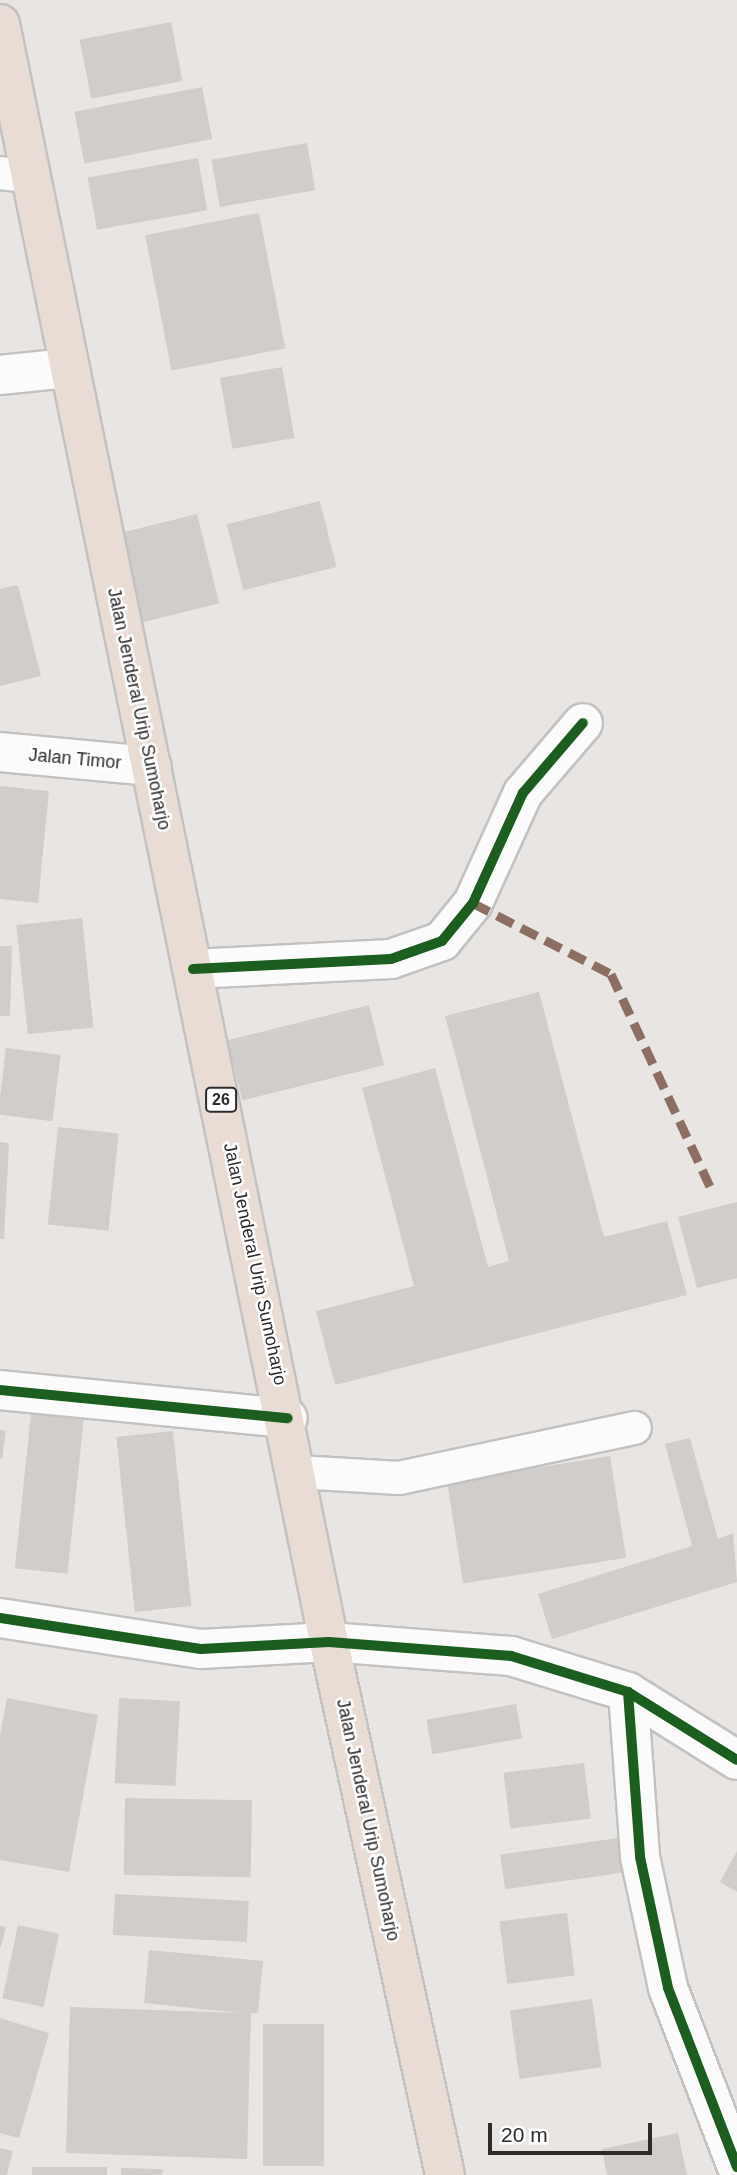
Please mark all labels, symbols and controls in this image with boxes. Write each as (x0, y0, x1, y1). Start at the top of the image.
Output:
street label: Jalan Jenderal Urip Sumoharjo (103, 586, 175, 832)
street label: Jalan Timor (28, 744, 122, 774)
road number: 26 (204, 1088, 238, 1112)
street label: Jalan Jenderal Urip Sumoharjo (219, 1141, 291, 1387)
street label: Jalan Jenderal Urip Sumoharjo (332, 1697, 404, 1943)
scale bar (492, 2108, 656, 2152)
text: 20 m (501, 2123, 548, 2146)

